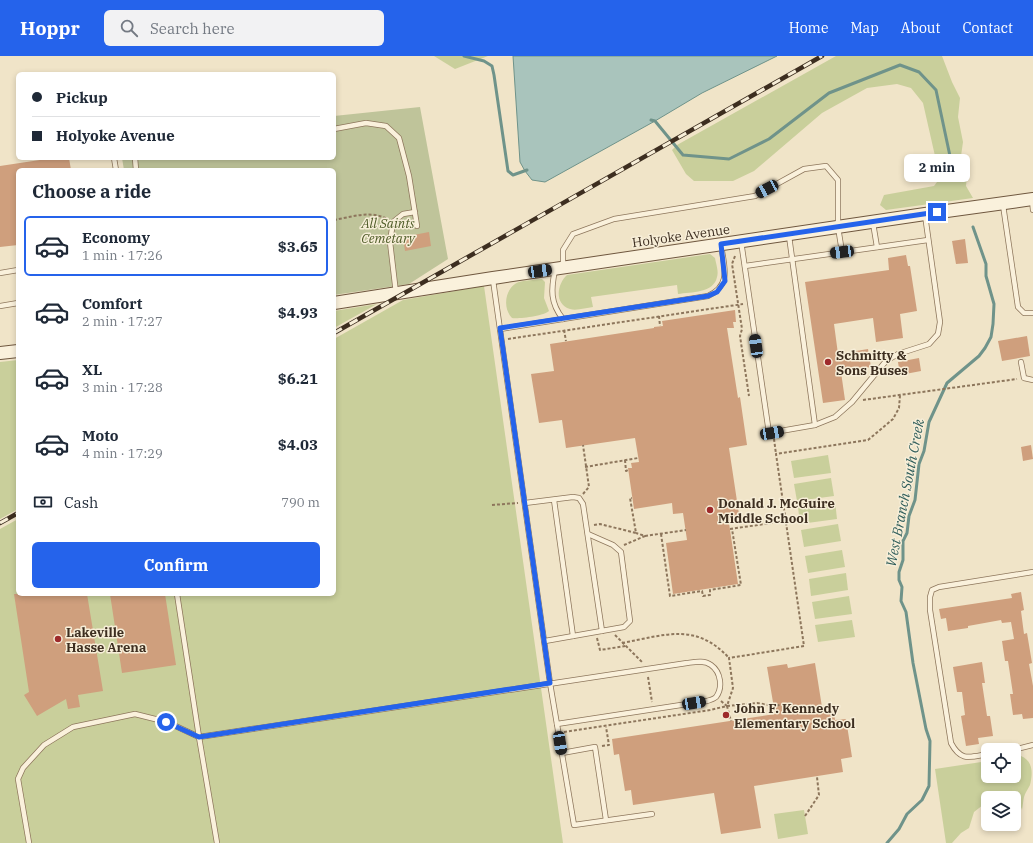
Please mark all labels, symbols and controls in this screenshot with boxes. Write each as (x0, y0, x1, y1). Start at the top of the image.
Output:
search box (104, 10, 384, 46)
text: Hoppr (20, 16, 80, 40)
icon: search (118, 17, 140, 39)
text: Search here (150, 19, 234, 38)
text: Home (789, 19, 828, 37)
text: Map (850, 19, 879, 37)
text: About (901, 19, 940, 37)
text: Contact (962, 19, 1013, 37)
text: Pickup (56, 88, 108, 107)
text: Holyoke Avenue (56, 126, 175, 145)
callout: 2 min (904, 154, 970, 182)
text: 2 min (919, 159, 955, 176)
car (754, 178, 780, 200)
text: Choose a ride (32, 180, 151, 203)
route end (928, 203, 946, 221)
park label: All Saints Cemetary (360, 215, 416, 247)
street label: Holyoke Avenue (631, 221, 731, 251)
icon: car (34, 228, 70, 264)
text: Economy (82, 228, 150, 247)
text: $3.65 (278, 237, 318, 256)
car (829, 245, 855, 259)
text: 1 min · 17:26 (82, 247, 163, 264)
car (527, 263, 553, 279)
icon: car (34, 294, 70, 330)
text: Comfort (82, 294, 142, 313)
text: $4.93 (278, 303, 318, 322)
text: 2 min · 17:27 (82, 313, 163, 330)
car (748, 333, 764, 359)
place label: Schmitty & Sons Buses (836, 347, 908, 379)
marker: Schmitty & Sons Buses (823, 357, 833, 367)
icon: car (34, 360, 70, 396)
text: XL (82, 360, 102, 379)
text: $6.21 (278, 369, 318, 388)
text: 3 min · 17:28 (82, 379, 163, 396)
water label: West Branch South Creek (882, 417, 928, 568)
car (759, 425, 785, 441)
icon: car (34, 426, 70, 462)
text: Moto (82, 426, 119, 445)
text: $4.03 (278, 435, 318, 454)
text: 4 min · 17:29 (82, 445, 163, 462)
icon: cash (32, 491, 54, 513)
text: Cash (64, 493, 98, 512)
text: 790 m (281, 494, 320, 511)
place label: Donald J. McGuire Middle School (718, 495, 835, 527)
marker: Donald J. McGuire Middle School (705, 505, 715, 515)
button: Confirm (32, 542, 320, 588)
place label: Lakeville Hasse Arena (66, 624, 147, 656)
marker: Lakeville Hasse Arena (53, 634, 63, 644)
car (681, 695, 707, 711)
place label: John F. Kennedy Elementary School (734, 700, 855, 732)
marker: John F. Kennedy Elementary School (721, 710, 731, 720)
route start (157, 713, 175, 731)
car (552, 730, 568, 756)
map controls (981, 743, 1021, 831)
button: locate (981, 743, 1021, 783)
button: layers (981, 791, 1021, 831)

